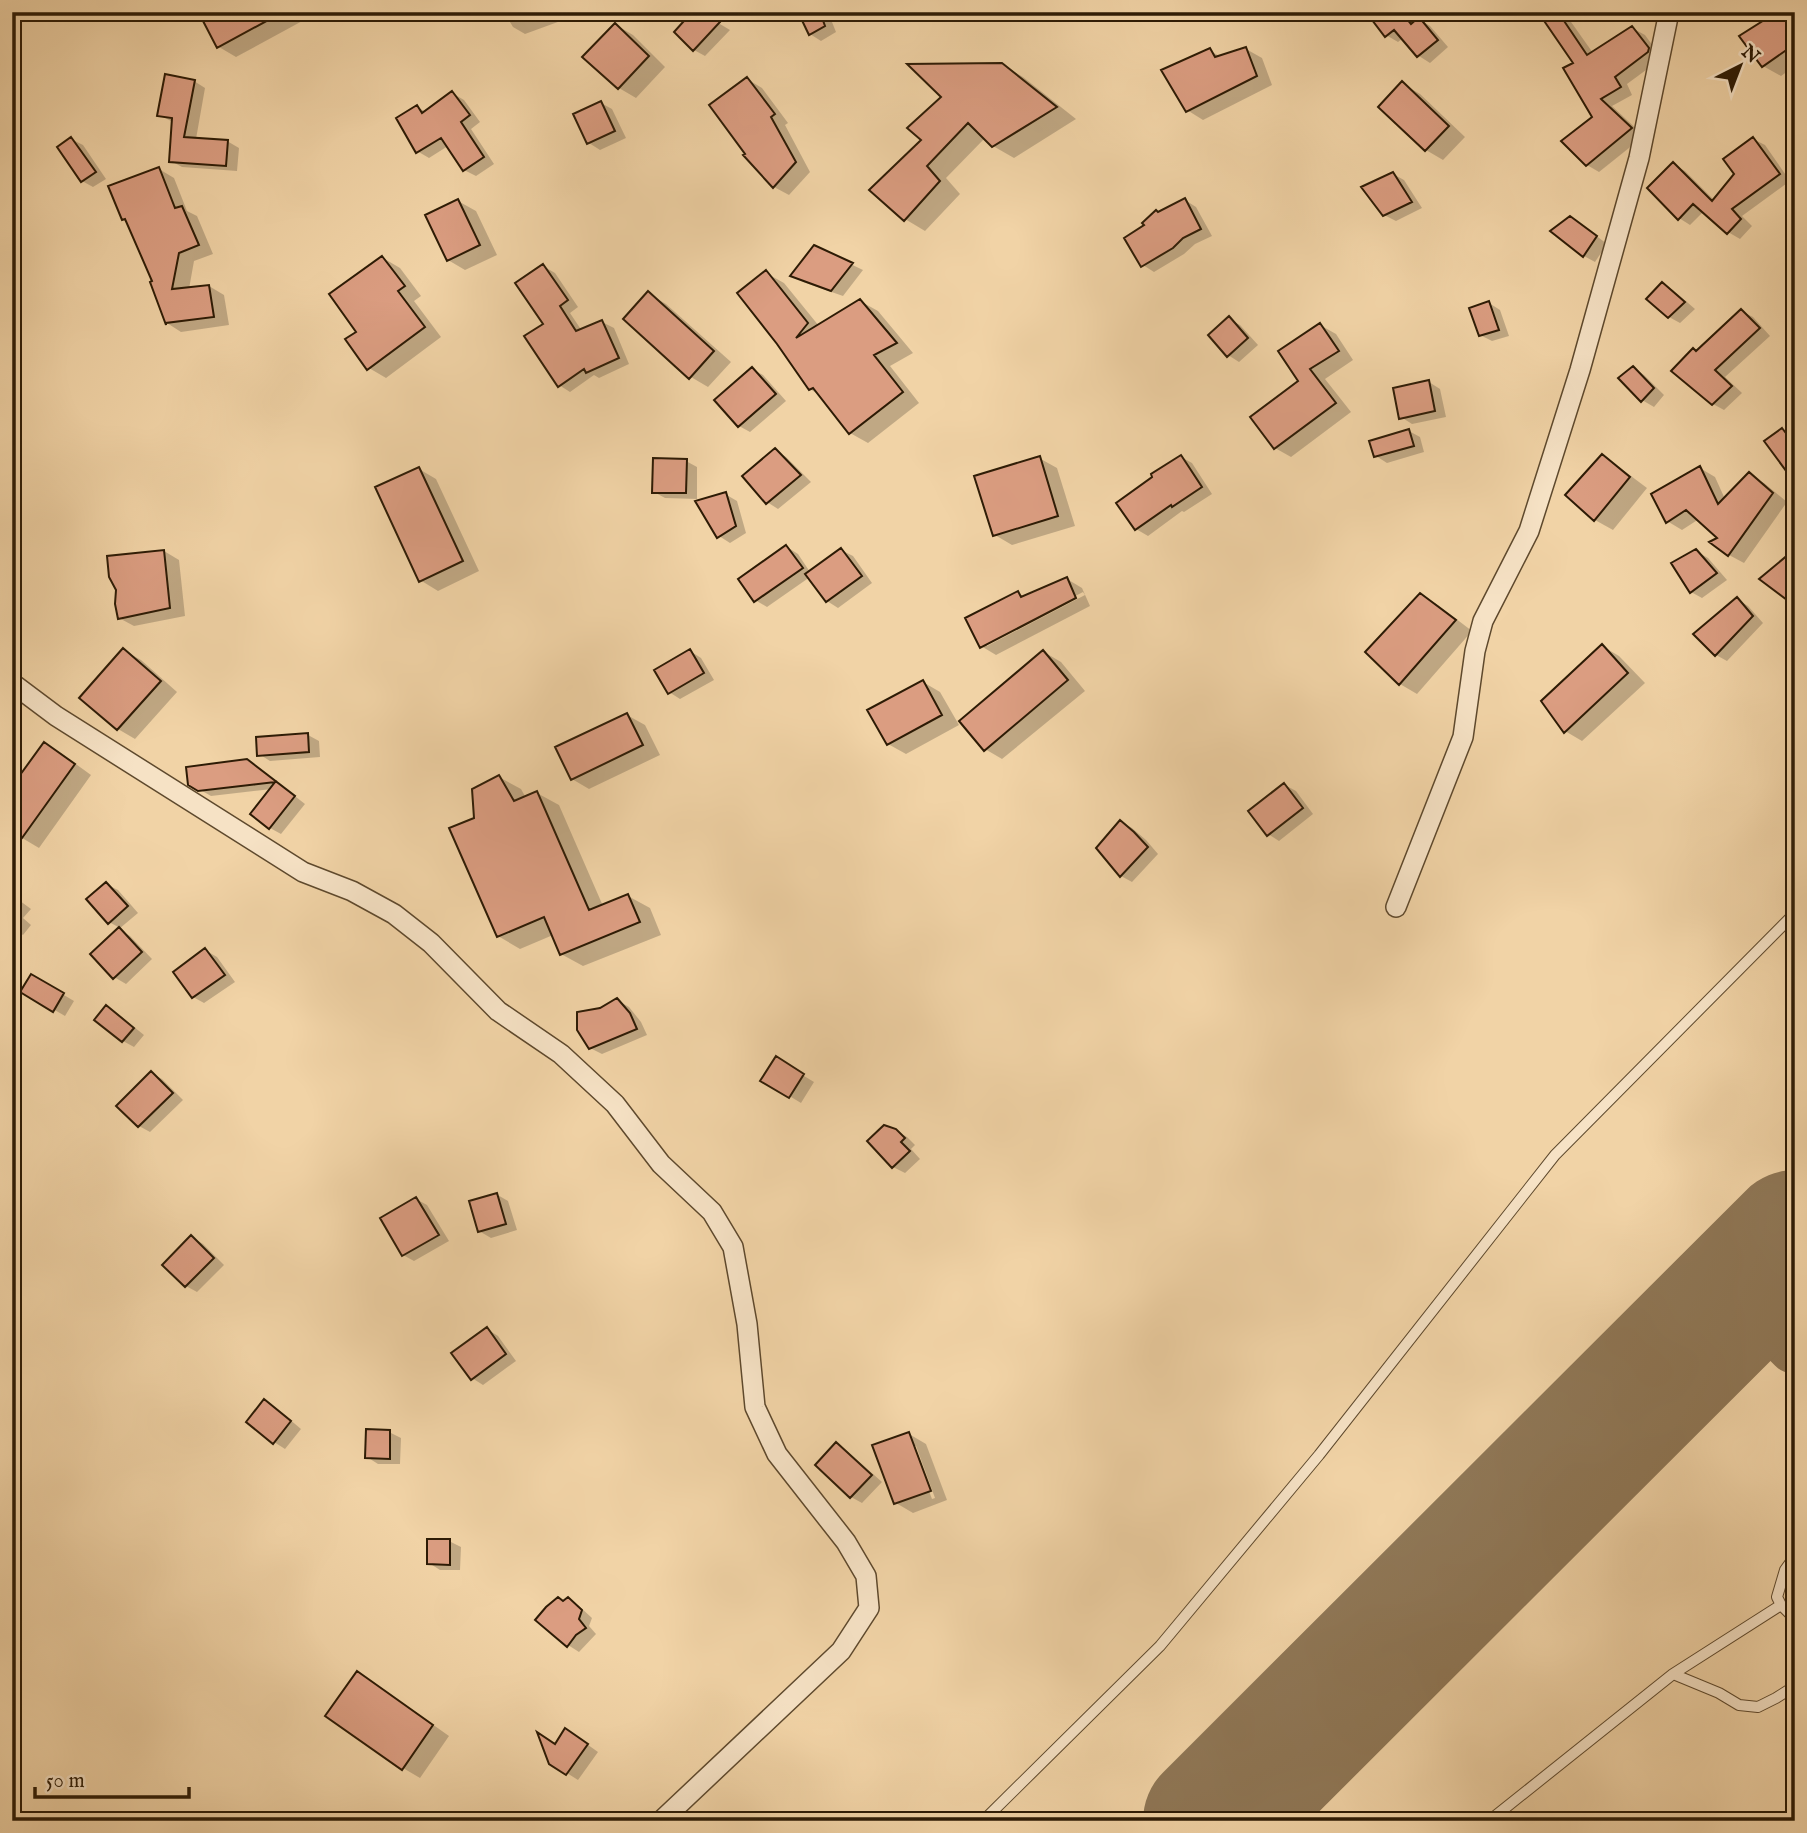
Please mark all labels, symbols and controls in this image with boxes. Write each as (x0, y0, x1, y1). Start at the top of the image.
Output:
north arrow (1706, 32, 1776, 102)
text: N (1735, 40, 1765, 70)
scale bar (35, 1756, 189, 1800)
text: 50 m (46, 1768, 85, 1795)

